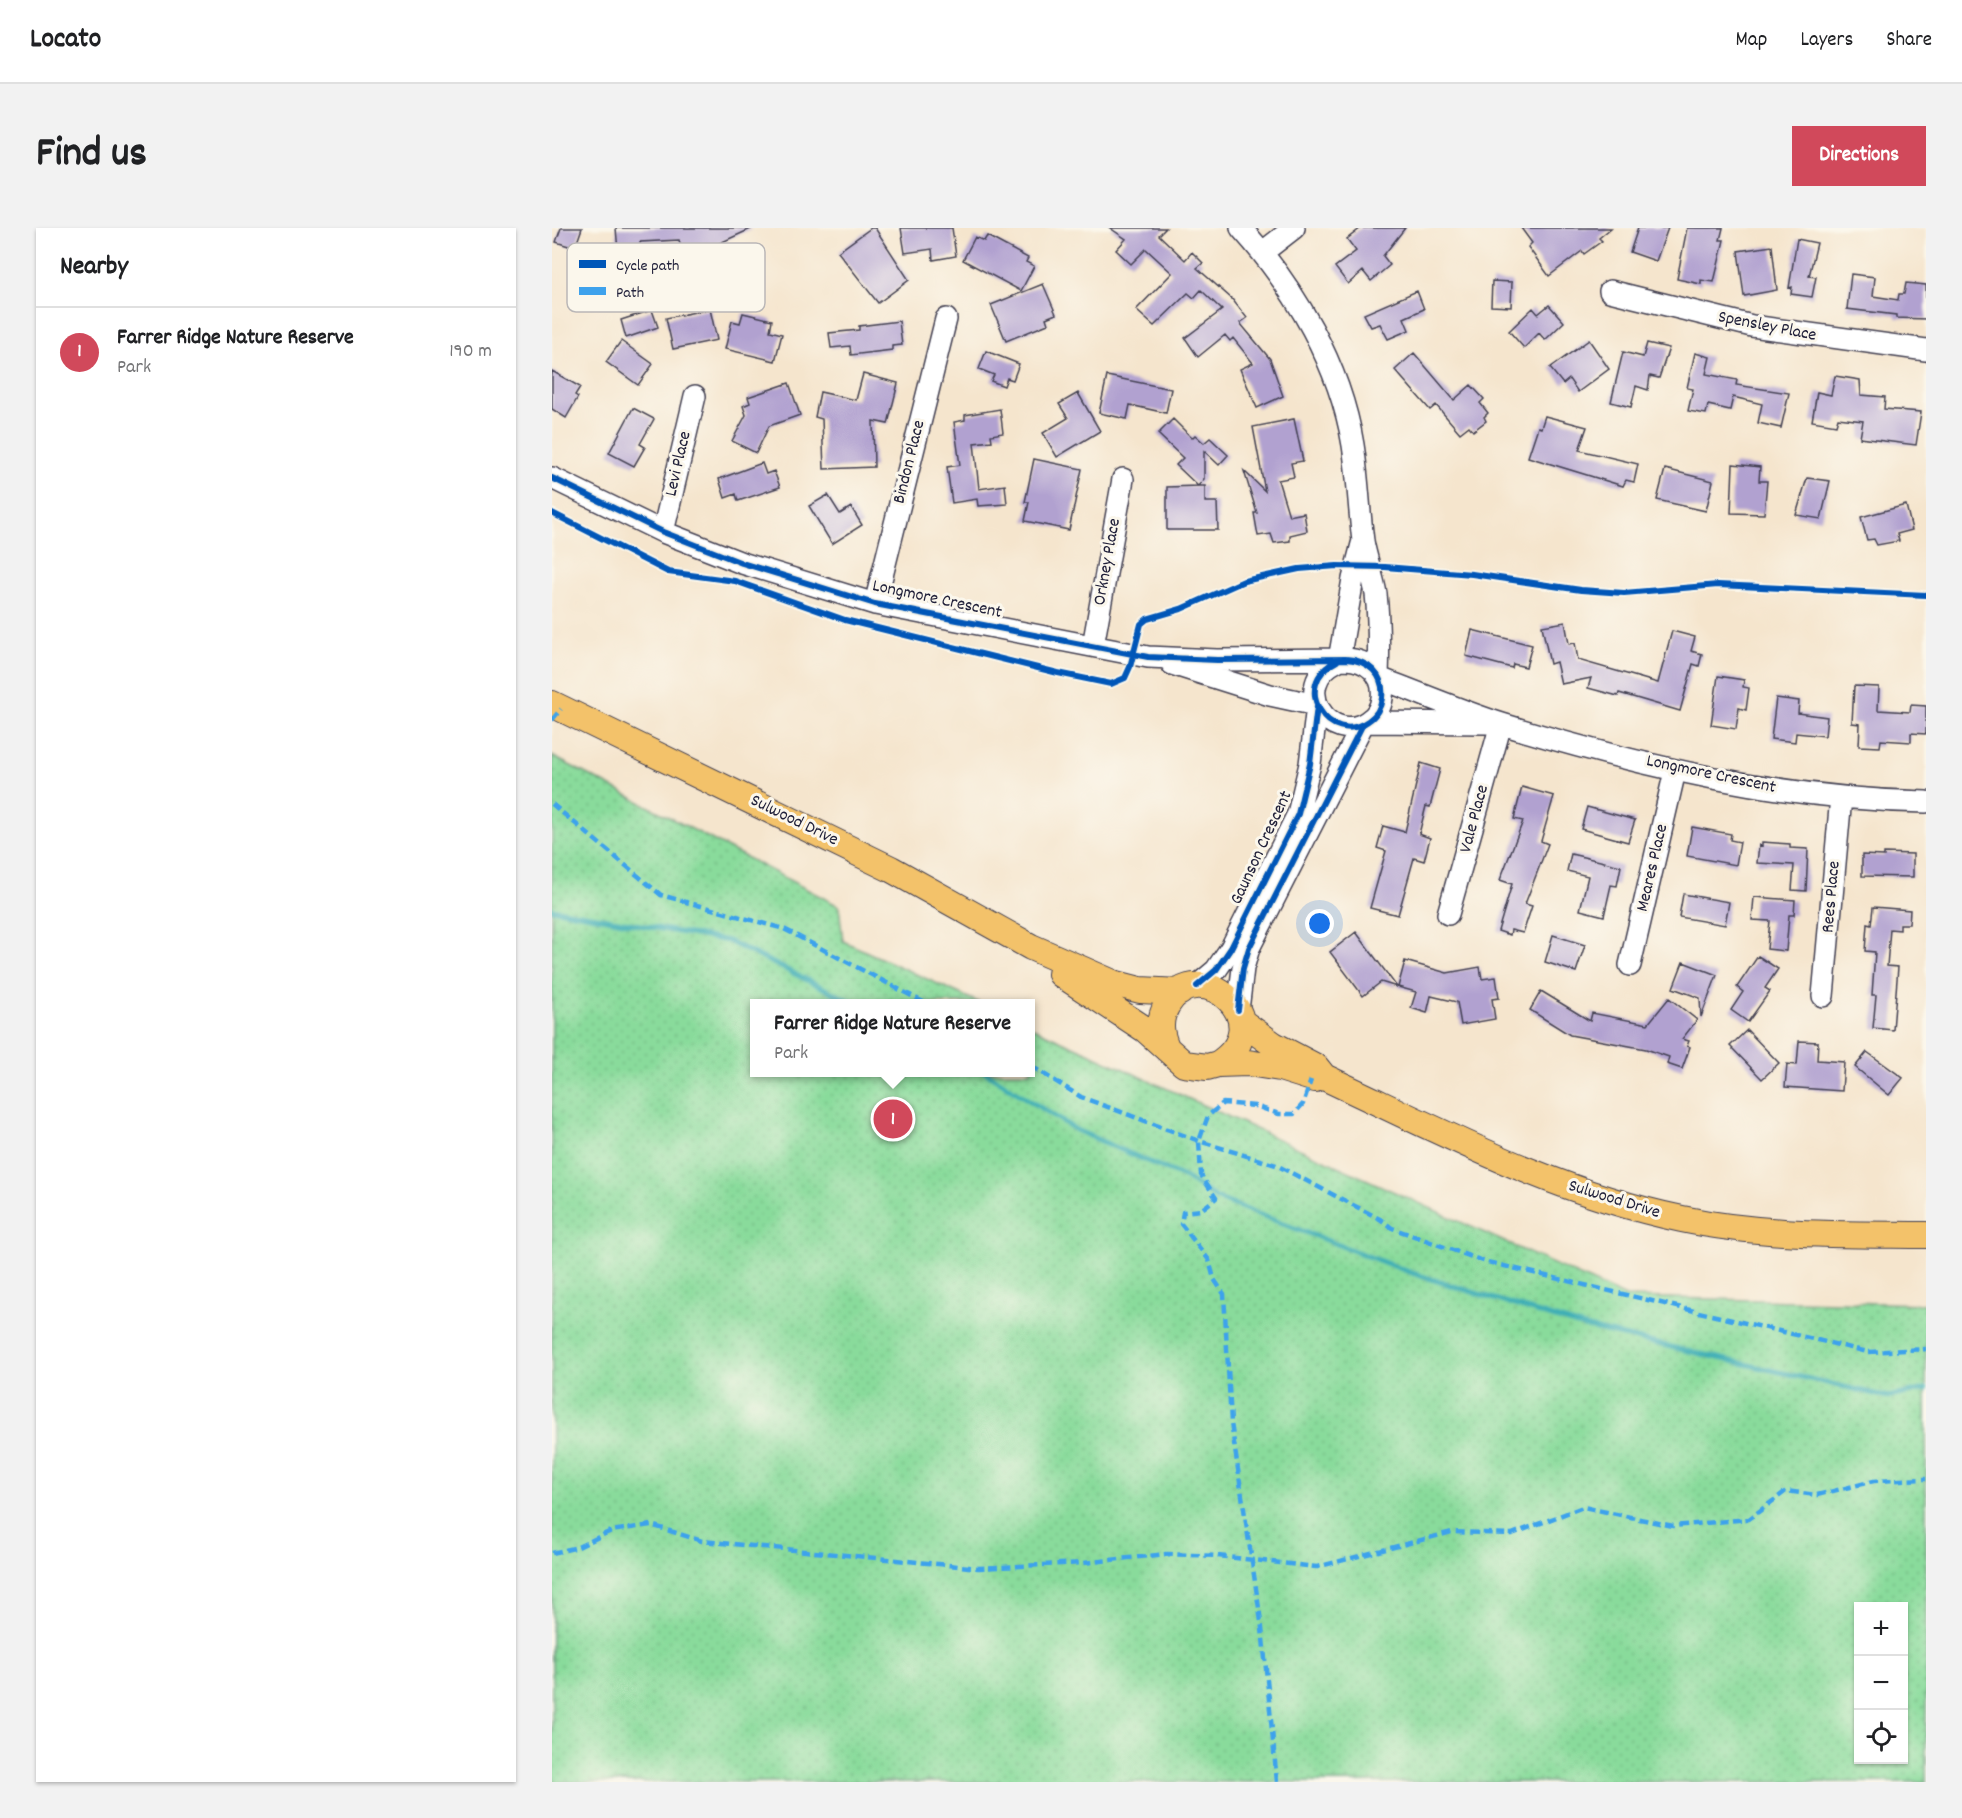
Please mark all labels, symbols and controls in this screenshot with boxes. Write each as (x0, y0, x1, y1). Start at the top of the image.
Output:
text: Locato (30, 21, 101, 61)
text: Map (1736, 26, 1767, 56)
text: Layers (1800, 26, 1853, 56)
text: Share (1886, 26, 1932, 56)
text: Find us (36, 126, 147, 186)
button: Directions (1792, 126, 1926, 186)
legend (567, 243, 765, 312)
text: Nearby (60, 249, 128, 286)
text: Cycle path (616, 255, 679, 278)
text: Path (616, 282, 644, 305)
street label: Spensley Place (1716, 305, 1818, 349)
text: Farrer Ridge Nature Reserve (117, 323, 354, 354)
text: 1 (77, 338, 82, 366)
text: 190 m (449, 338, 492, 366)
text: Park (117, 354, 151, 382)
street label: Bindon Place (888, 418, 932, 506)
street label: Levi Place (659, 429, 699, 499)
street label: Orkney Place (1088, 516, 1128, 608)
street label: Longmore Crescent (870, 574, 1004, 626)
street label: Longmore Crescent (1644, 749, 1778, 801)
street label: Vale Place (1454, 782, 1496, 856)
street label: Gaunson Crescent (1225, 787, 1299, 909)
street label: Sulwood Drive (746, 789, 842, 853)
street label: Meares Place (1631, 822, 1675, 914)
street label: Rees Place (1816, 860, 1848, 934)
your location (1305, 909, 1334, 938)
popup (750, 999, 1035, 1077)
text: Farrer Ridge Nature Reserve (774, 1009, 1011, 1040)
text: Park (774, 1040, 808, 1068)
pin: 1 (874, 1096, 912, 1142)
street label: Sulwood Drive (1565, 1174, 1663, 1226)
map controls (1854, 1602, 1908, 1764)
button: + (1854, 1602, 1908, 1656)
button: − (1854, 1656, 1908, 1710)
button: locate (1854, 1710, 1908, 1764)

